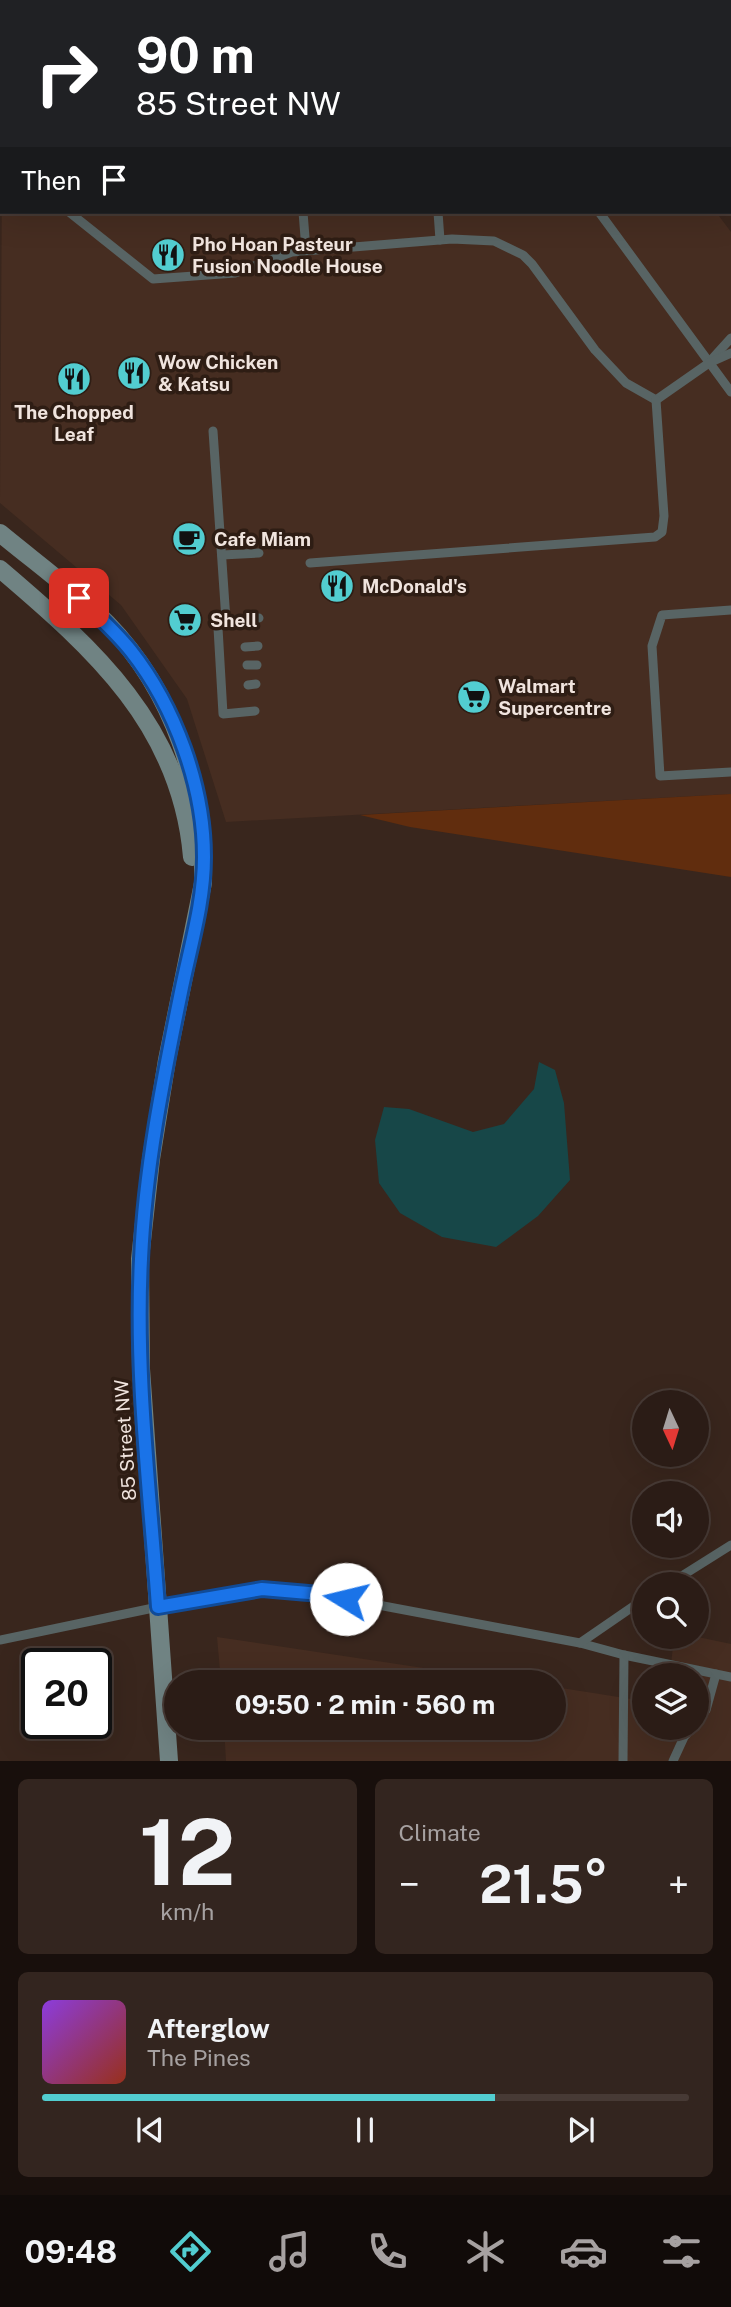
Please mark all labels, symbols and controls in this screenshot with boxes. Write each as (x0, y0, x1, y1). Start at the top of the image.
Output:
text: 90 m (136, 26, 255, 84)
icon: right (21, 28, 112, 119)
text: 85 Street NW (136, 85, 341, 122)
icon: arrive (95, 161, 133, 199)
text: Then (21, 165, 81, 196)
place label: Pho Hoan Pasteur Fusion Noodle House (192, 233, 383, 277)
restaurant icon: Pho Hoan Pasteur Fusion Noodle House (149, 236, 187, 274)
place label: Wow Chicken & Katsu (158, 351, 278, 395)
restaurant icon: Wow Chicken & Katsu (115, 354, 153, 392)
restaurant icon: The Chopped Leaf (55, 360, 93, 398)
place label: The Chopped Leaf (14, 401, 134, 445)
cafe icon: Cafe Miam (170, 520, 208, 558)
place label: Cafe Miam (214, 528, 311, 550)
restaurant icon: McDonald's (318, 567, 356, 605)
pin (49, 568, 109, 628)
place label: McDonald's (362, 575, 467, 597)
icon: arrive (60, 579, 98, 617)
supermarket icon: Shell (166, 601, 204, 639)
place label: Shell (210, 609, 258, 631)
place label: Walmart Supercentre (498, 675, 612, 719)
supermarket icon: Walmart Supercentre (455, 678, 493, 716)
street label: 85 Street NW (110, 1379, 140, 1501)
north arrow (632, 1390, 709, 1466)
map controls (632, 1390, 709, 1740)
button: sound (632, 1481, 709, 1558)
position arrow (309, 1562, 383, 1636)
button: search (632, 1572, 709, 1649)
speed limit sign: 20 (21, 1648, 112, 1739)
button: layers (632, 1663, 709, 1740)
text: 09:50 · 2 min · 560 m (235, 1689, 495, 1720)
text: 12 (139, 1799, 236, 1905)
text: Climate (399, 1819, 481, 1846)
text: 21.5° (479, 1854, 608, 1915)
text: − (399, 1862, 420, 1907)
text: + (668, 1862, 689, 1907)
text: km/h (160, 1898, 214, 1925)
text: Afterglow (147, 2013, 270, 2044)
text: The Pines (147, 2044, 251, 2071)
icon: previous (131, 2111, 169, 2149)
icon: pause (346, 2111, 384, 2149)
icon: next (562, 2111, 600, 2149)
icon: directions (166, 2227, 215, 2276)
icon: music (265, 2227, 314, 2276)
icon: phone (363, 2227, 412, 2276)
icon: climate (461, 2227, 510, 2276)
icon: car (559, 2227, 608, 2276)
icon: filters (657, 2227, 706, 2276)
text: 09:48 (25, 2233, 117, 2270)

